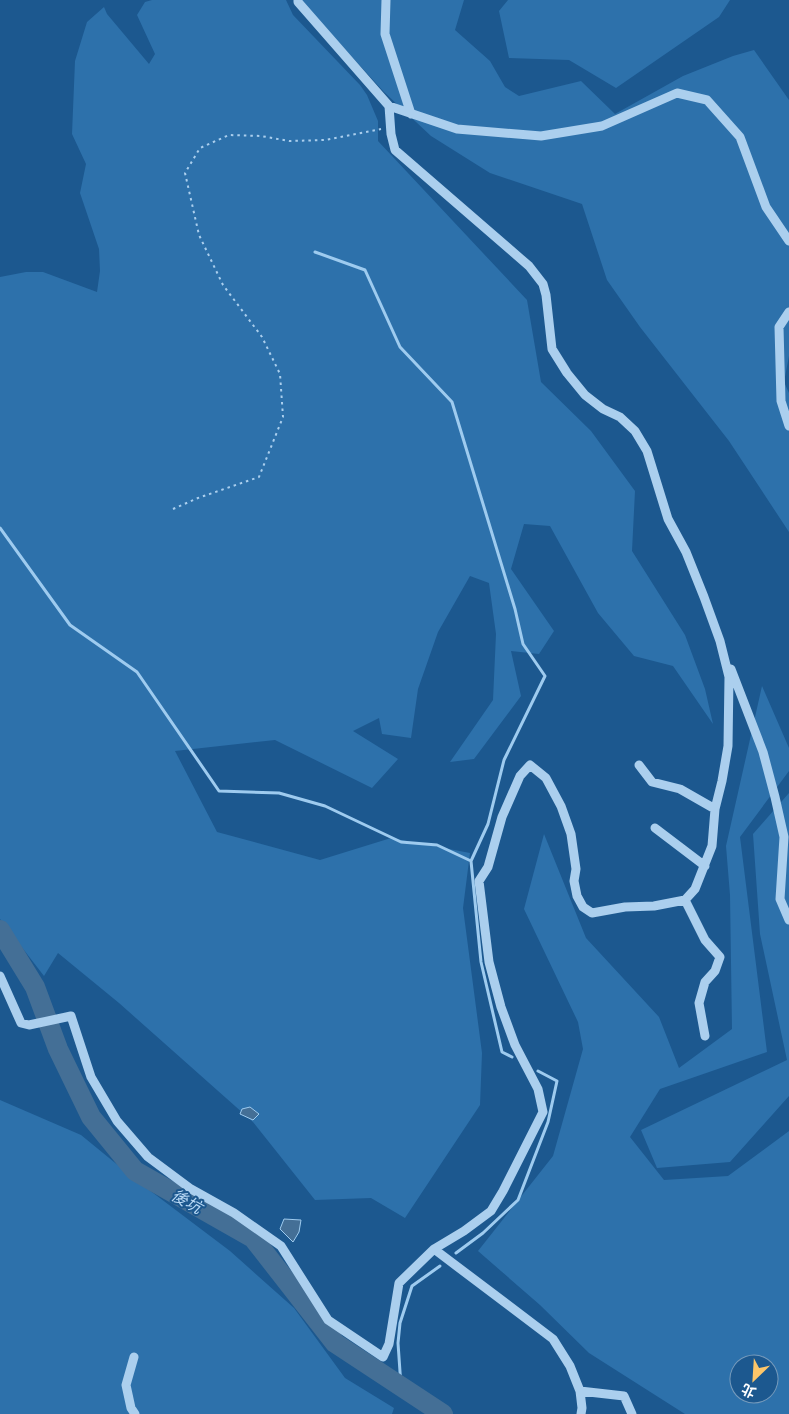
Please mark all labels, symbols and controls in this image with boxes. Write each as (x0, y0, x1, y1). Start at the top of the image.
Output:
water label: 後坑 (168, 1185, 207, 1218)
north arrow (729, 1354, 779, 1404)
text: 北 (739, 1380, 759, 1401)

